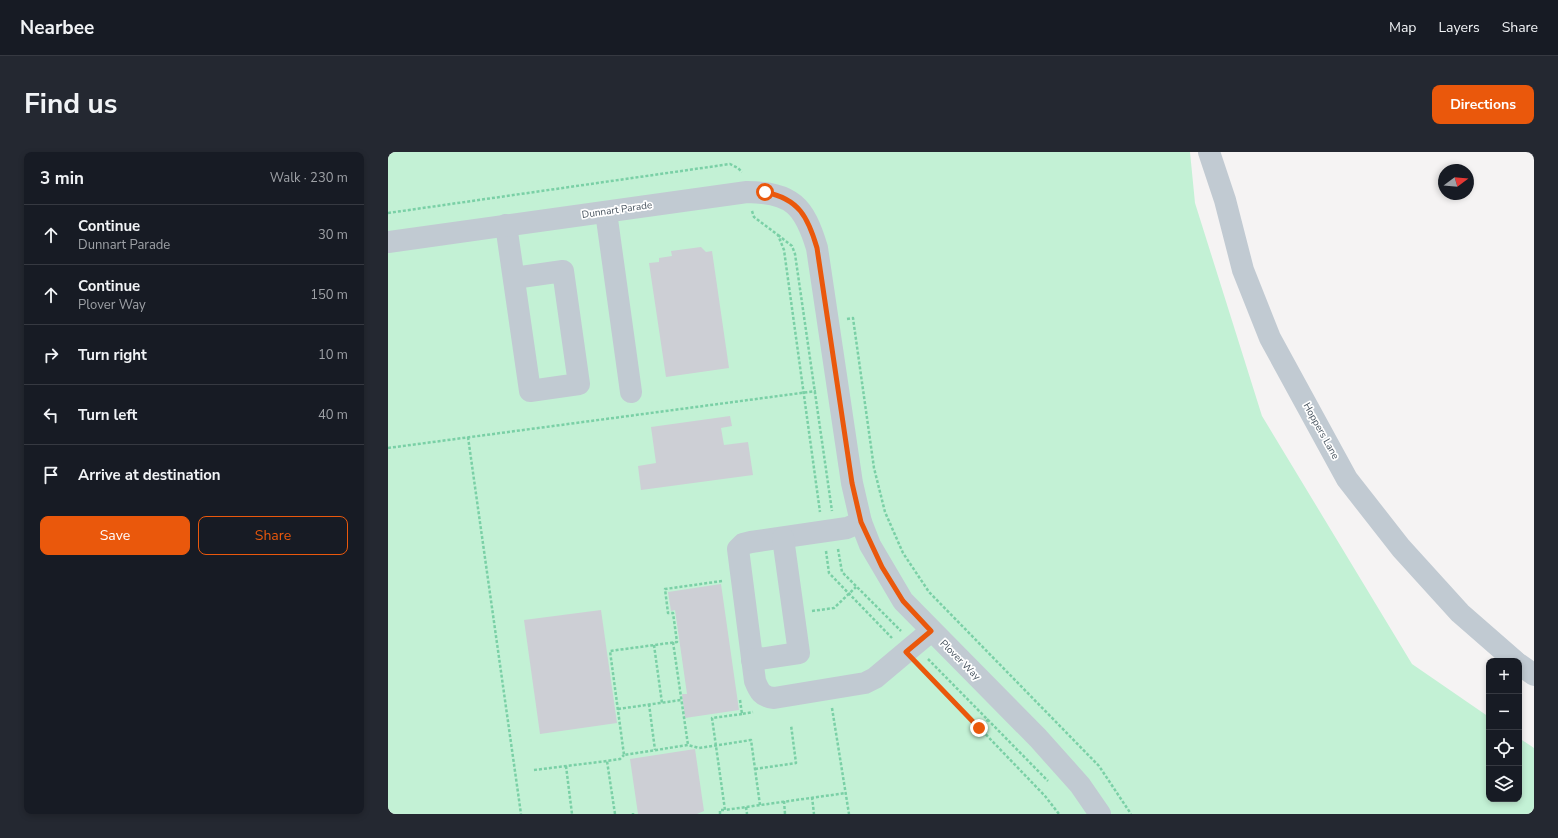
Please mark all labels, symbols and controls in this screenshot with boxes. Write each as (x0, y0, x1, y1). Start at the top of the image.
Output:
text: Nearbee (20, 15, 94, 41)
text: Map (1389, 18, 1416, 37)
text: Layers (1438, 18, 1480, 37)
text: Share (1502, 18, 1538, 37)
text: Find us (24, 85, 118, 123)
button: Directions (1432, 85, 1534, 124)
north arrow (1438, 164, 1474, 200)
text: 3 min (40, 167, 84, 190)
text: Walk · 230 m (270, 169, 348, 187)
route start (756, 183, 774, 201)
street label: Dunnart Parade (581, 198, 653, 222)
text: Continue (78, 216, 140, 236)
icon: ahead (40, 224, 62, 246)
text: 30 m (318, 226, 348, 244)
text: Dunnart Parade (78, 236, 170, 254)
text: Continue (78, 276, 140, 296)
icon: ahead (40, 284, 62, 306)
text: 150 m (310, 286, 348, 304)
text: Plover Way (78, 296, 146, 314)
icon: right (40, 344, 62, 366)
text: Turn right (78, 345, 147, 365)
text: 10 m (318, 346, 348, 364)
street label: Hoppers Lane (1300, 400, 1342, 462)
icon: left (40, 404, 62, 426)
text: Turn left (78, 405, 137, 425)
text: 40 m (318, 406, 348, 424)
icon: arrive (40, 464, 62, 486)
text: Arrive at destination (78, 465, 221, 485)
button: Save (40, 516, 190, 555)
button: Share (198, 516, 348, 555)
street label: Plover Way (937, 637, 984, 684)
map controls (1486, 658, 1522, 802)
button: + (1486, 658, 1522, 694)
button: − (1486, 694, 1522, 730)
route end (970, 719, 988, 737)
button: locate (1486, 730, 1522, 766)
button: layers (1486, 766, 1522, 802)

